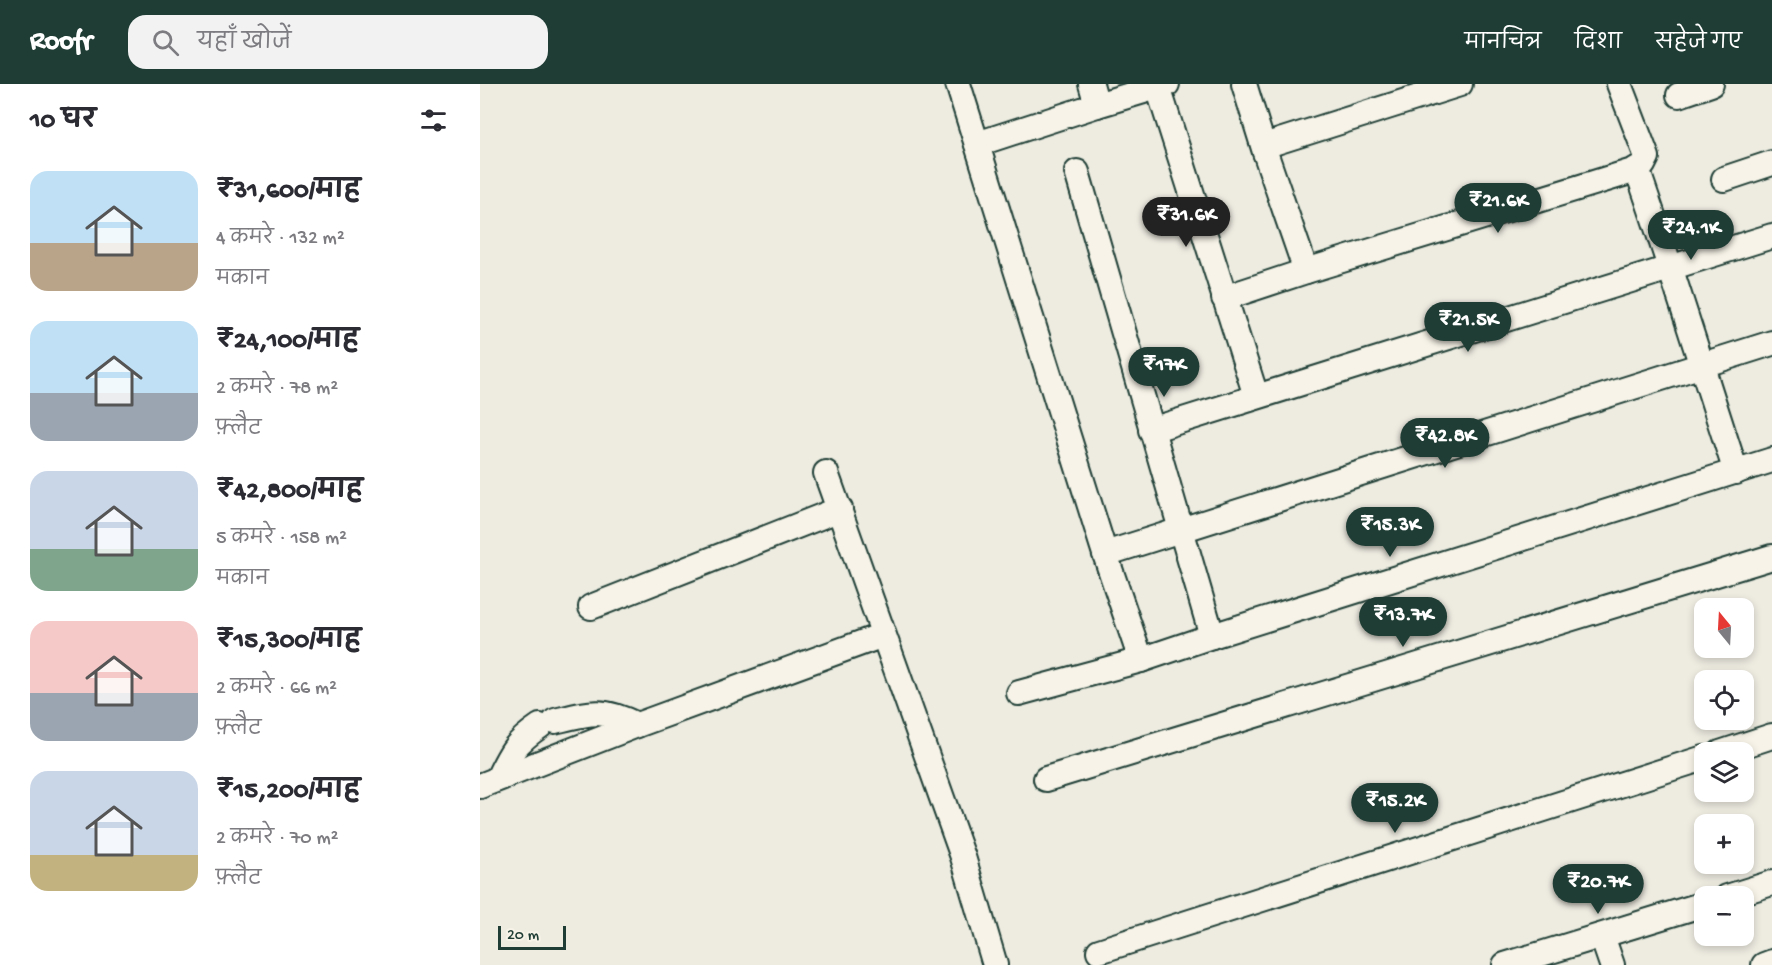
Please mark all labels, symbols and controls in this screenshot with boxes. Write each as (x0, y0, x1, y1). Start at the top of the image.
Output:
search box (128, 15, 548, 69)
text: Roofr (30, 26, 92, 59)
icon: search (149, 26, 182, 59)
text: यहाँ खोजें (197, 31, 291, 57)
text: मानचित्र (1465, 32, 1542, 57)
text: दिशा (1575, 32, 1622, 57)
text: सहेजे गए (1655, 32, 1742, 57)
icon: filters (417, 104, 450, 137)
text: 10 घर (30, 107, 96, 138)
text: ₹31,600/माह (216, 177, 361, 208)
pin: ₹21.6K (1449, 183, 1547, 234)
text: ₹21.6K (1468, 191, 1528, 214)
icon: home (78, 195, 150, 267)
pin: ₹31.6K (1137, 197, 1235, 248)
text: ₹31.6K (1156, 205, 1216, 228)
pin: ₹24.1K (1642, 210, 1740, 261)
text: ₹24.1K (1662, 218, 1720, 241)
text: 4 कमरे · 132 m² (216, 228, 345, 251)
text: मकान (216, 269, 269, 292)
pin: ₹21.5K (1419, 302, 1517, 353)
text: ₹21.5K (1438, 310, 1498, 333)
text: ₹24,100/माह (216, 327, 359, 358)
icon: home (78, 345, 150, 417)
pin: ₹17K (1128, 347, 1200, 398)
text: ₹17K (1142, 355, 1186, 378)
text: 2 कमरे · 78 m² (216, 378, 338, 401)
pin: ₹42.8K (1396, 418, 1494, 469)
text: फ़्लैट (216, 419, 262, 442)
text: ₹42.8K (1414, 426, 1476, 449)
text: ₹42,800/माह (216, 477, 363, 508)
icon: home (78, 495, 150, 567)
pin: ₹15.3K (1341, 507, 1439, 558)
text: ₹15.3K (1360, 515, 1420, 538)
text: 5 कमरे · 158 m² (216, 528, 347, 551)
text: मकान (216, 569, 269, 592)
pin: ₹13.7K (1354, 597, 1452, 648)
north arrow (1694, 598, 1754, 658)
map controls (1694, 598, 1754, 946)
text: ₹13.7K (1373, 605, 1433, 628)
text: ₹15,300/माह (216, 627, 361, 658)
icon: home (78, 645, 150, 717)
button: locate (1694, 670, 1754, 730)
text: 2 कमरे · 66 m² (216, 678, 337, 701)
text: फ़्लैट (216, 719, 262, 742)
button: layers (1694, 742, 1754, 802)
text: ₹15,200/माह (216, 777, 360, 808)
pin: ₹15.2K (1346, 783, 1444, 834)
text: ₹15.2K (1365, 791, 1425, 814)
icon: home (78, 795, 150, 867)
button: + (1694, 814, 1754, 874)
text: 2 कमरे · 70 m² (216, 828, 339, 851)
pin: ₹20.7K (1549, 864, 1647, 915)
text: फ़्लैट (216, 869, 262, 892)
text: ₹20.7K (1567, 872, 1629, 895)
button: − (1694, 886, 1754, 946)
scale bar (498, 923, 566, 950)
text: 20 m (507, 927, 539, 946)

